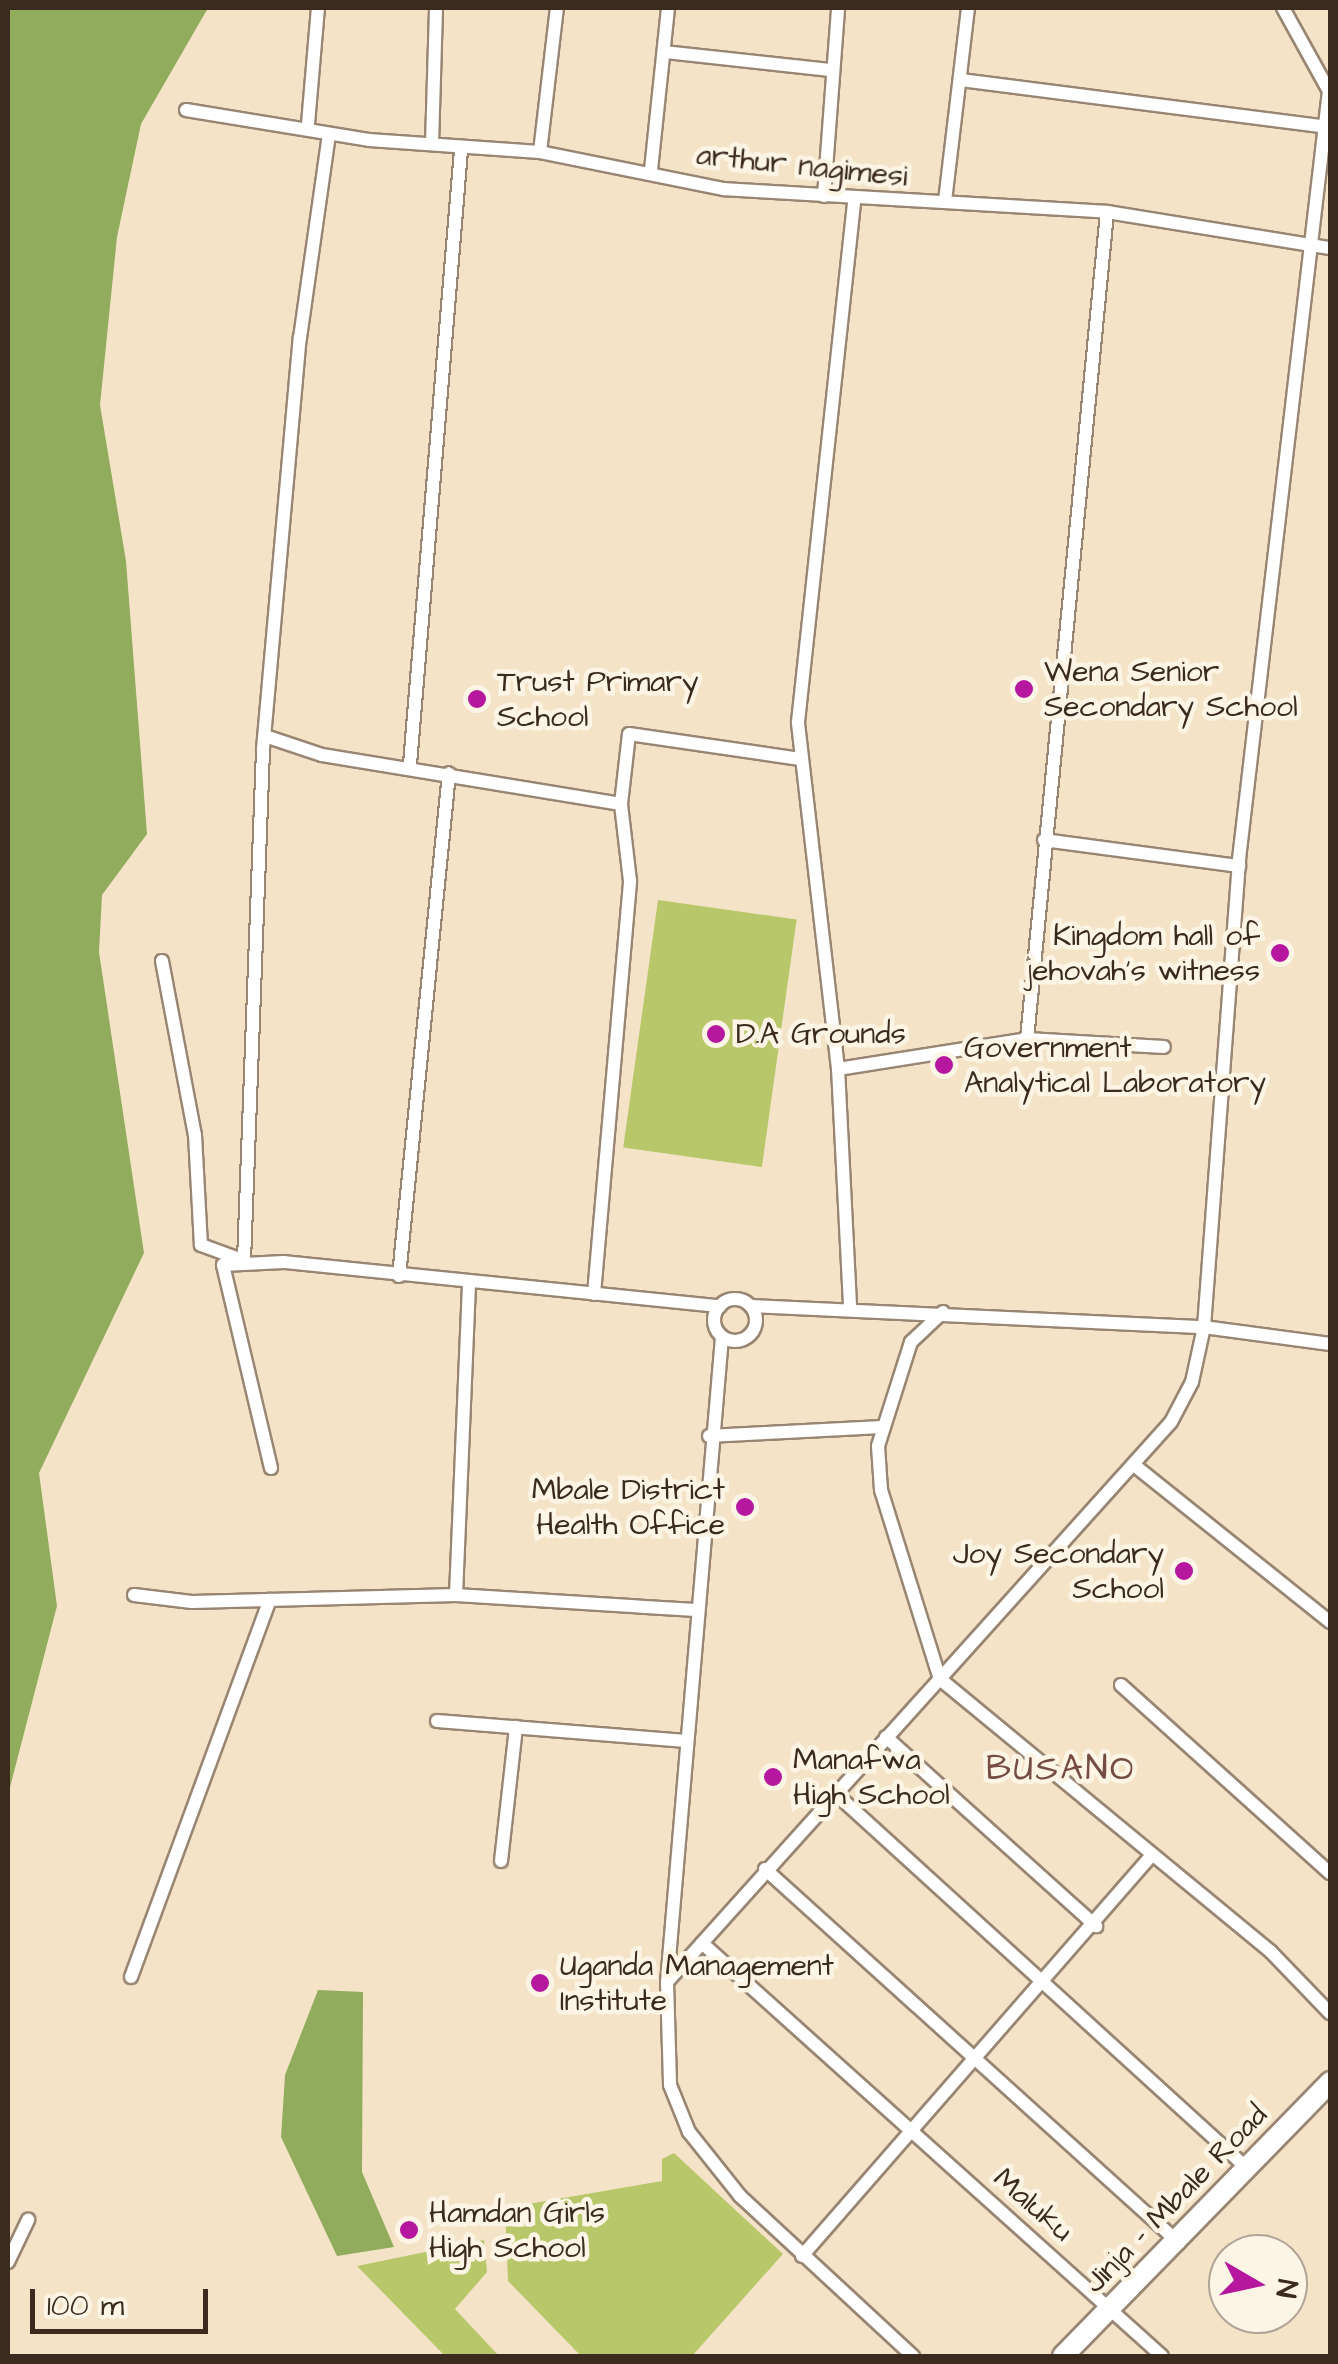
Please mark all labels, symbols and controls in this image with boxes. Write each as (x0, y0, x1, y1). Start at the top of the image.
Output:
street label: arthur nagimesi (695, 137, 909, 195)
place label: Wena Senior Secondary School (1044, 654, 1298, 724)
place label: Trust Primary School (497, 664, 699, 734)
marker: Wena Senior Secondary School (1013, 678, 1035, 700)
marker: Trust Primary School (466, 688, 488, 710)
place label: Kingdom hall of jehovah's witness (1027, 918, 1260, 988)
marker: Kingdom hall of jehovah's witness (1269, 942, 1291, 964)
place label: D.A Grounds (736, 1016, 906, 1052)
marker: D.A Grounds (705, 1023, 727, 1045)
place label: Government Analytical Laboratory (964, 1030, 1266, 1100)
marker: Government Analytical Laboratory (933, 1054, 955, 1076)
place label: Mbale District Health Office (532, 1472, 725, 1542)
marker: Mbale District Health Office (734, 1496, 756, 1518)
place label: Joy Secondary School (953, 1536, 1164, 1606)
marker: Joy Secondary School (1173, 1560, 1195, 1582)
place label: Manafwa High School (793, 1742, 950, 1812)
district label: BUSANO (986, 1748, 1136, 1790)
marker: Manafwa High School (762, 1766, 784, 1788)
place label: Uganda Management Institute (560, 1948, 834, 2018)
marker: Uganda Management Institute (529, 1972, 551, 1994)
street label: Jinja - Mbale Road (1077, 2097, 1275, 2301)
street label: Maluku (986, 2161, 1080, 2249)
place label: Hamdan Girls High School (429, 2195, 605, 2266)
marker: Hamdan Girls High School (398, 2219, 420, 2241)
north arrow (1208, 2234, 1308, 2334)
scale bar (35, 2269, 212, 2331)
text: N (1266, 2277, 1307, 2300)
text: 100 m (47, 2285, 124, 2327)

